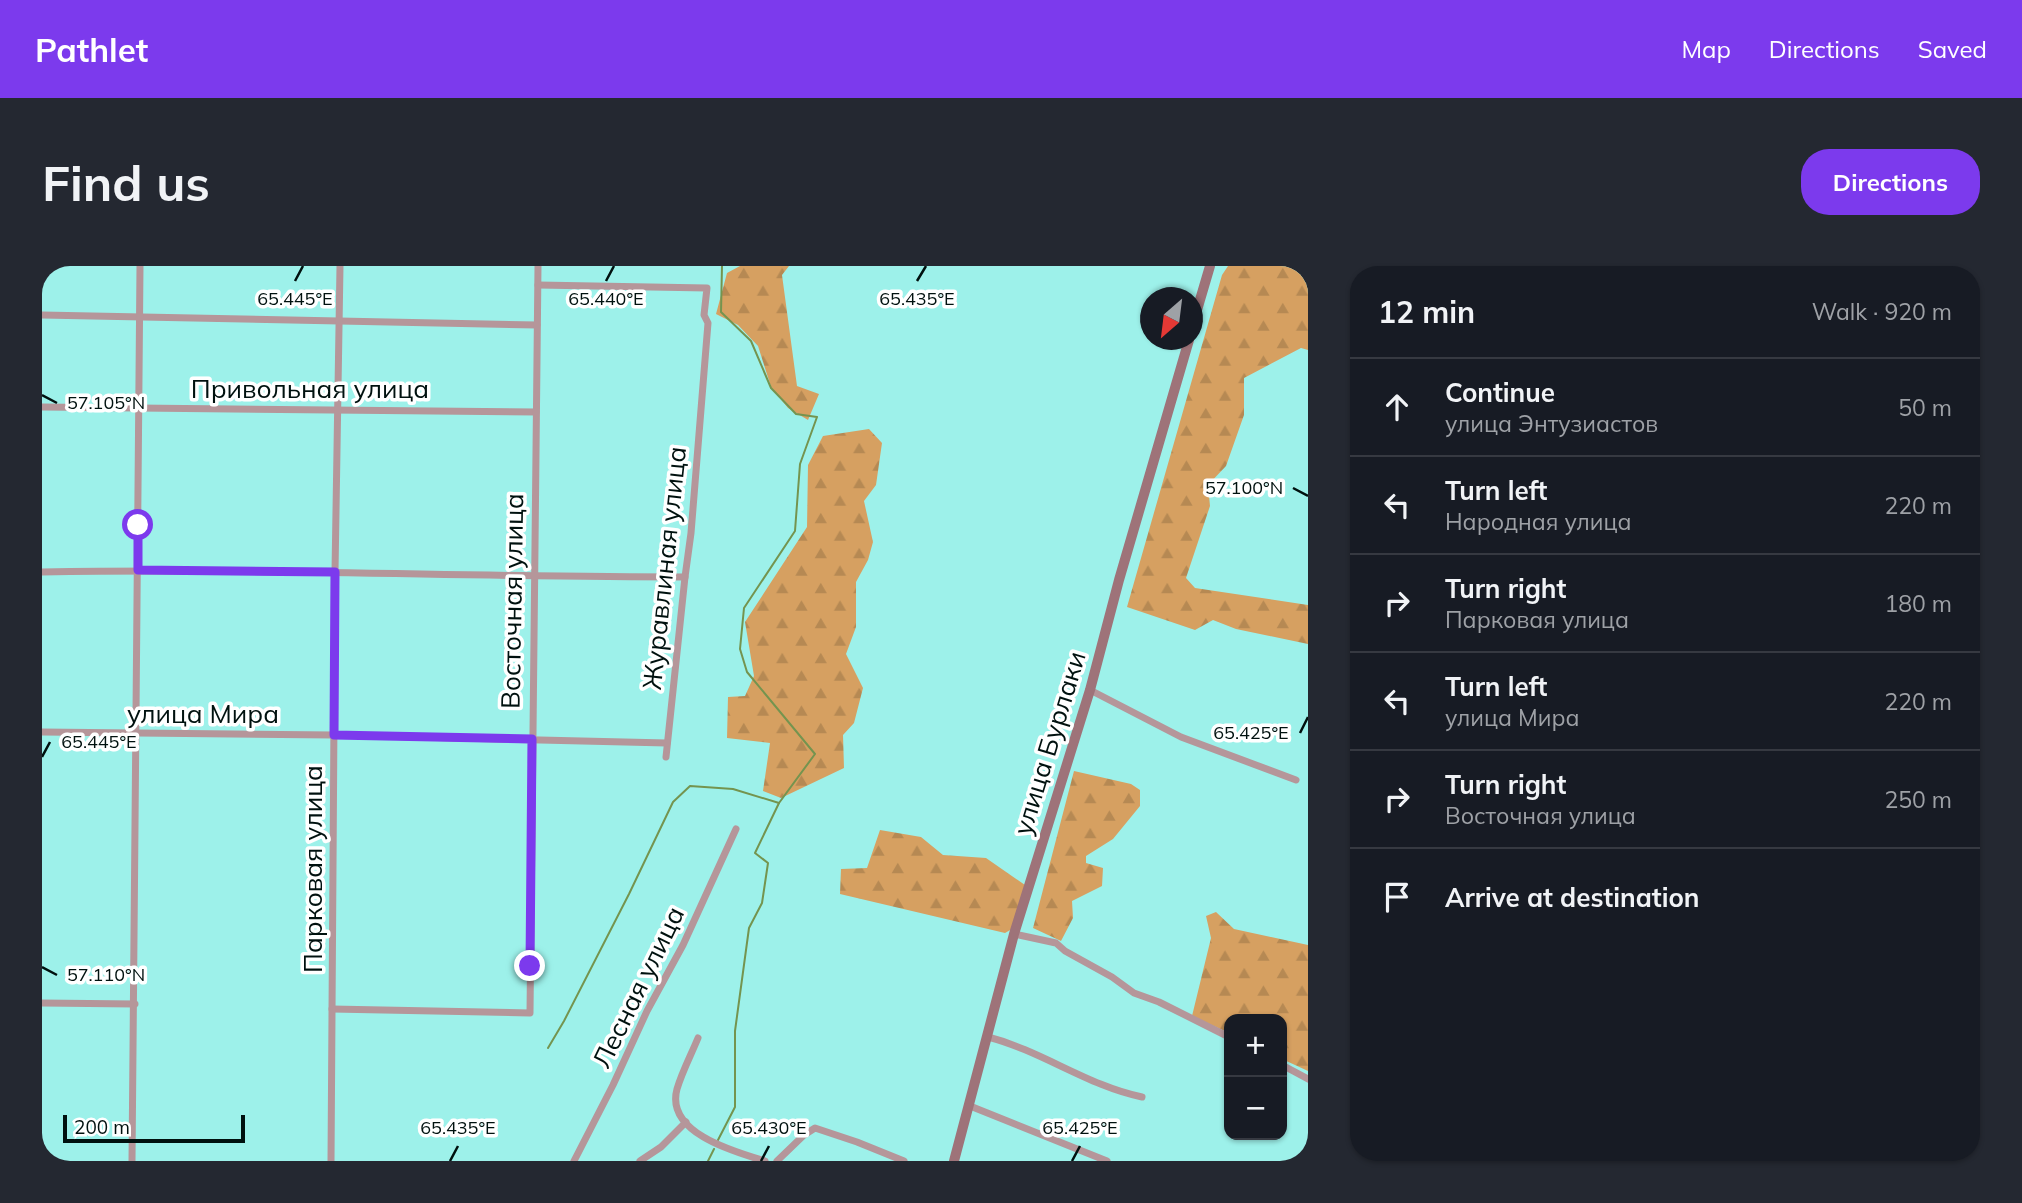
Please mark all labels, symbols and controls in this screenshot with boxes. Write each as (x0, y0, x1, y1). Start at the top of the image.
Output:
text: Pathlet (35, 29, 148, 70)
text: Map (1681, 34, 1731, 64)
text: Directions (1769, 34, 1880, 64)
text: Saved (1918, 34, 1987, 64)
button: Directions (1801, 149, 1980, 215)
text: Find us (42, 152, 210, 213)
text: 65.445°E (257, 287, 333, 310)
text: 65.440°E (568, 287, 644, 310)
text: 65.435°E (879, 287, 955, 310)
north arrow (1140, 287, 1203, 350)
text: 12 min (1378, 293, 1475, 331)
text: Walk · 920 m (1812, 297, 1952, 326)
street label: Привольная улица (191, 372, 429, 405)
text: Continue (1445, 376, 1555, 409)
icon: ahead (1378, 388, 1416, 426)
text: 57.105°N (67, 391, 145, 414)
text: 50 m (1898, 393, 1952, 422)
text: улица Энтузиастов (1445, 409, 1658, 438)
street label: Журавлиная улица (635, 445, 693, 691)
text: Turn left (1445, 474, 1547, 507)
text: 57.100°N (1205, 476, 1283, 499)
icon: left (1378, 486, 1416, 524)
text: 220 m (1884, 491, 1952, 520)
street label: Восточная улица (494, 493, 530, 709)
text: Народная улица (1445, 507, 1631, 536)
route start (122, 509, 153, 540)
text: Turn right (1445, 572, 1566, 605)
icon: right (1378, 584, 1416, 622)
text: 180 m (1884, 589, 1952, 618)
text: Парковая улица (1445, 605, 1629, 634)
street label: улица Бурлаки (1005, 647, 1093, 839)
text: Turn left (1445, 670, 1547, 703)
icon: left (1378, 682, 1416, 720)
text: 220 m (1884, 687, 1952, 716)
street label: улица Мира (127, 697, 279, 730)
text: улица Мира (1445, 703, 1580, 732)
text: 65.425°E (1213, 721, 1289, 744)
text: 65.445°E (61, 730, 137, 753)
street label: Парковая улица (296, 765, 329, 973)
text: Turn right (1445, 768, 1566, 801)
icon: right (1378, 780, 1416, 818)
text: 250 m (1884, 785, 1952, 814)
text: Восточная улица (1445, 801, 1636, 830)
icon: arrive (1378, 878, 1416, 916)
text: Arrive at destination (1445, 881, 1700, 914)
street label: Лесная улица (585, 901, 691, 1073)
route end (514, 950, 545, 981)
text: 57.110°N (67, 963, 145, 986)
map controls (1224, 1014, 1287, 1140)
button: + (1224, 1014, 1287, 1077)
button: − (1224, 1077, 1287, 1140)
scale bar (63, 1112, 245, 1144)
text: 200 m (74, 1115, 130, 1139)
text: 65.435°E (420, 1116, 496, 1139)
text: 65.430°E (731, 1116, 807, 1139)
text: 65.425°E (1042, 1116, 1118, 1139)

